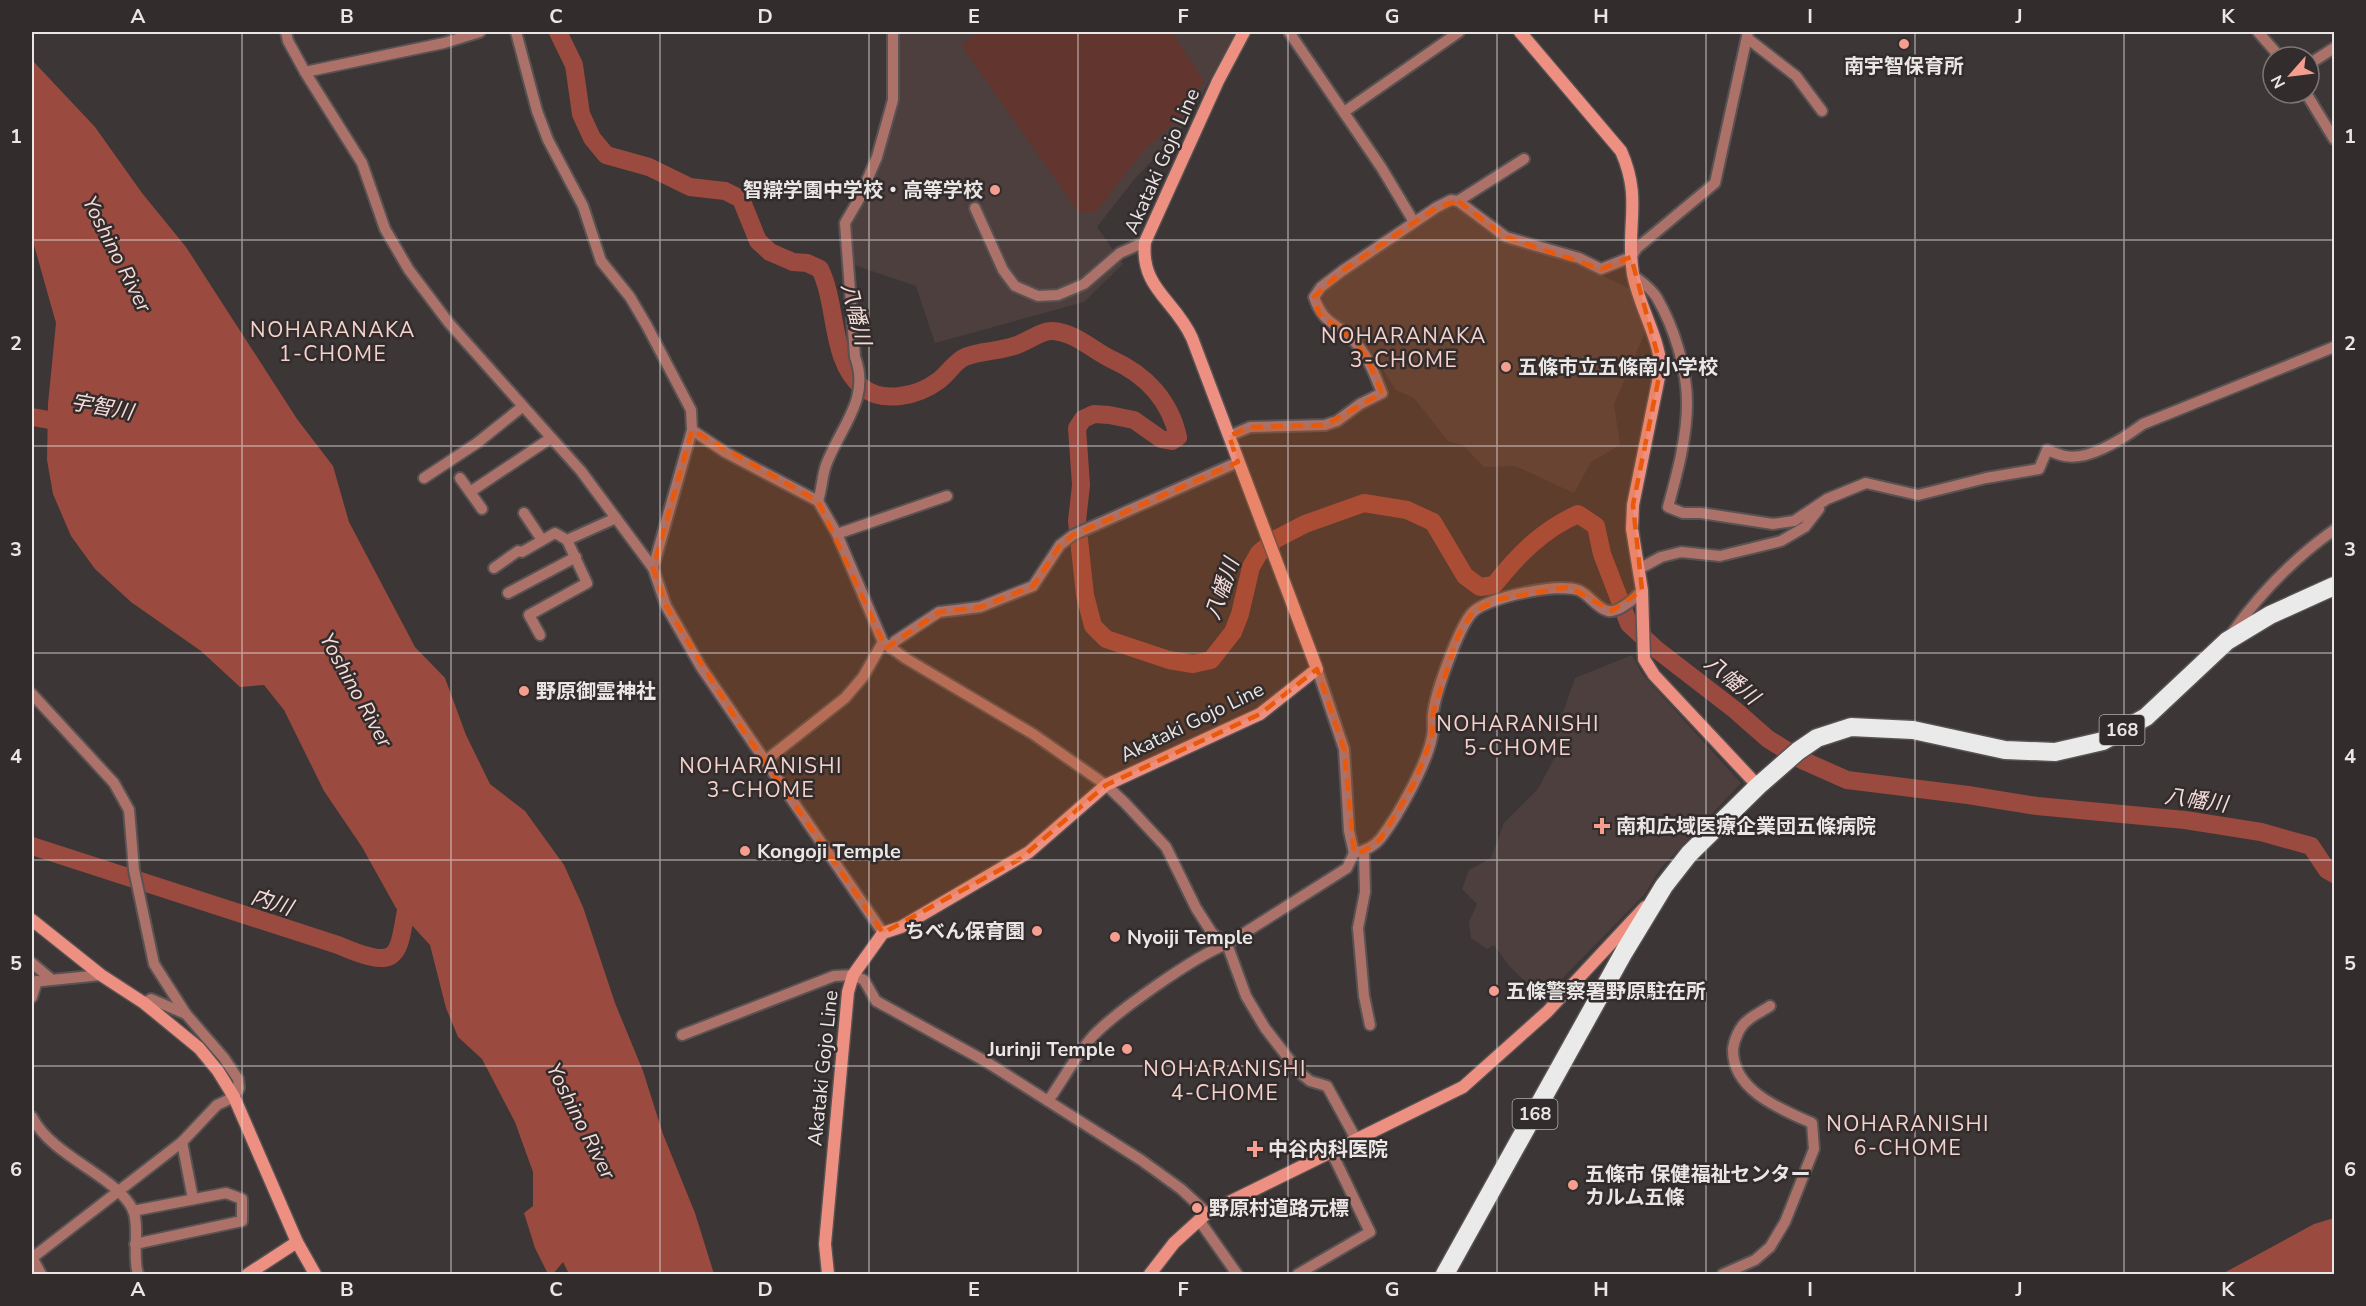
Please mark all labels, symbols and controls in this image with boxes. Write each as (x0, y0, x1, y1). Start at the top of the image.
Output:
text: A (131, 3, 146, 30)
text: B (340, 3, 354, 30)
text: C (549, 3, 563, 30)
text: D (757, 3, 773, 30)
text: E (968, 3, 980, 30)
text: F (1177, 3, 1189, 30)
text: G (1385, 3, 1399, 30)
text: H (1593, 3, 1609, 30)
text: I (1807, 3, 1813, 30)
text: J (2014, 3, 2023, 30)
text: K (2221, 3, 2235, 30)
marker: 南宇智保育所 (1897, 37, 1911, 51)
north arrow (2261, 45, 2321, 105)
place label: 南宇智保育所 (1844, 53, 1964, 80)
text: N (2266, 71, 2291, 92)
street label: Akataki Gojo Line (1118, 84, 1206, 238)
text: 1 (10, 123, 22, 150)
text: 1 (2344, 123, 2356, 150)
place label: 智辯学園中学校・高等学校 (743, 177, 983, 204)
marker: 智辯学園中学校・高等学校 (988, 183, 1002, 197)
water label: Yoshino River (76, 191, 158, 317)
water label: 八幡川 (835, 280, 878, 350)
district label: NOHARANAKA 1-CHOME (250, 316, 416, 368)
district label: NOHARANAKA 3-CHOME (1321, 322, 1487, 374)
text: 2 (10, 330, 22, 357)
text: 2 (2344, 330, 2356, 357)
place label: 五條市立五條南小学校 (1518, 354, 1718, 381)
marker: 五條市立五條南小学校 (1499, 360, 1513, 374)
water label: 宇智川 (69, 388, 137, 427)
text: 3 (10, 536, 22, 563)
text: 3 (2344, 536, 2356, 563)
water label: 八幡川 (1199, 553, 1246, 623)
water label: Yoshino River (313, 628, 399, 753)
water label: 八幡川 (1699, 649, 1767, 712)
street label: Akataki Gojo Line (1116, 676, 1268, 768)
place label: 野原御霊神社 (536, 678, 656, 705)
marker: 野原御霊神社 (517, 684, 531, 698)
district label: NOHARANISHI 5-CHOME (1436, 710, 1600, 762)
road number: 168 (2100, 715, 2144, 745)
text: 4 (10, 743, 22, 770)
text: 4 (2344, 743, 2356, 770)
district label: NOHARANISHI 3-CHOME (679, 752, 843, 804)
water label: 八幡川 (2163, 782, 2231, 819)
place label: 南和広域医療企業団五條病院 (1616, 813, 1876, 840)
marker: 南和広域医療企業団五條病院 (1593, 817, 1611, 835)
place label: Kongoji Temple (757, 838, 901, 865)
marker: Kongoji Temple (738, 844, 752, 858)
water label: 内川 (248, 882, 298, 922)
place label: ちべん保育園 (905, 918, 1025, 945)
marker: ちべん保育園 (1030, 924, 1044, 938)
place label: Nyoiji Temple (1127, 924, 1253, 951)
marker: Nyoiji Temple (1108, 930, 1122, 944)
text: 5 (10, 950, 22, 977)
text: 5 (2344, 950, 2356, 977)
place label: 五條警察署野原駐在所 (1506, 978, 1706, 1005)
marker: 五條警察署野原駐在所 (1487, 984, 1501, 998)
street label: Akataki Gojo Line (801, 989, 845, 1147)
place label: Jurinji Temple (987, 1036, 1115, 1063)
marker: Jurinji Temple (1120, 1042, 1134, 1056)
district label: NOHARANISHI 4-CHOME (1143, 1055, 1307, 1107)
water label: Yoshino River (540, 1058, 622, 1184)
road number: 168 (1512, 1099, 1558, 1129)
district label: NOHARANISHI 6-CHOME (1826, 1110, 1990, 1162)
place label: 中谷内科医院 (1268, 1136, 1388, 1163)
marker: 中谷内科医院 (1246, 1140, 1264, 1158)
text: 6 (10, 1156, 22, 1183)
text: 6 (2344, 1156, 2356, 1183)
place label: 五條市 保健福祉センター カルム五條 (1585, 1161, 1810, 1211)
marker: 五條市 保健福祉センター カルム五條 (1566, 1178, 1580, 1192)
place label: 野原村道路元標 (1209, 1195, 1349, 1222)
marker: 野原村道路元標 (1190, 1201, 1204, 1215)
text: A (131, 1276, 146, 1303)
text: B (340, 1276, 354, 1303)
text: C (549, 1276, 563, 1303)
text: D (757, 1276, 773, 1303)
text: E (968, 1276, 980, 1303)
text: F (1177, 1276, 1189, 1303)
text: G (1385, 1276, 1399, 1303)
text: H (1593, 1276, 1609, 1303)
text: I (1807, 1276, 1813, 1303)
text: J (2014, 1276, 2023, 1303)
text: K (2221, 1276, 2235, 1303)

